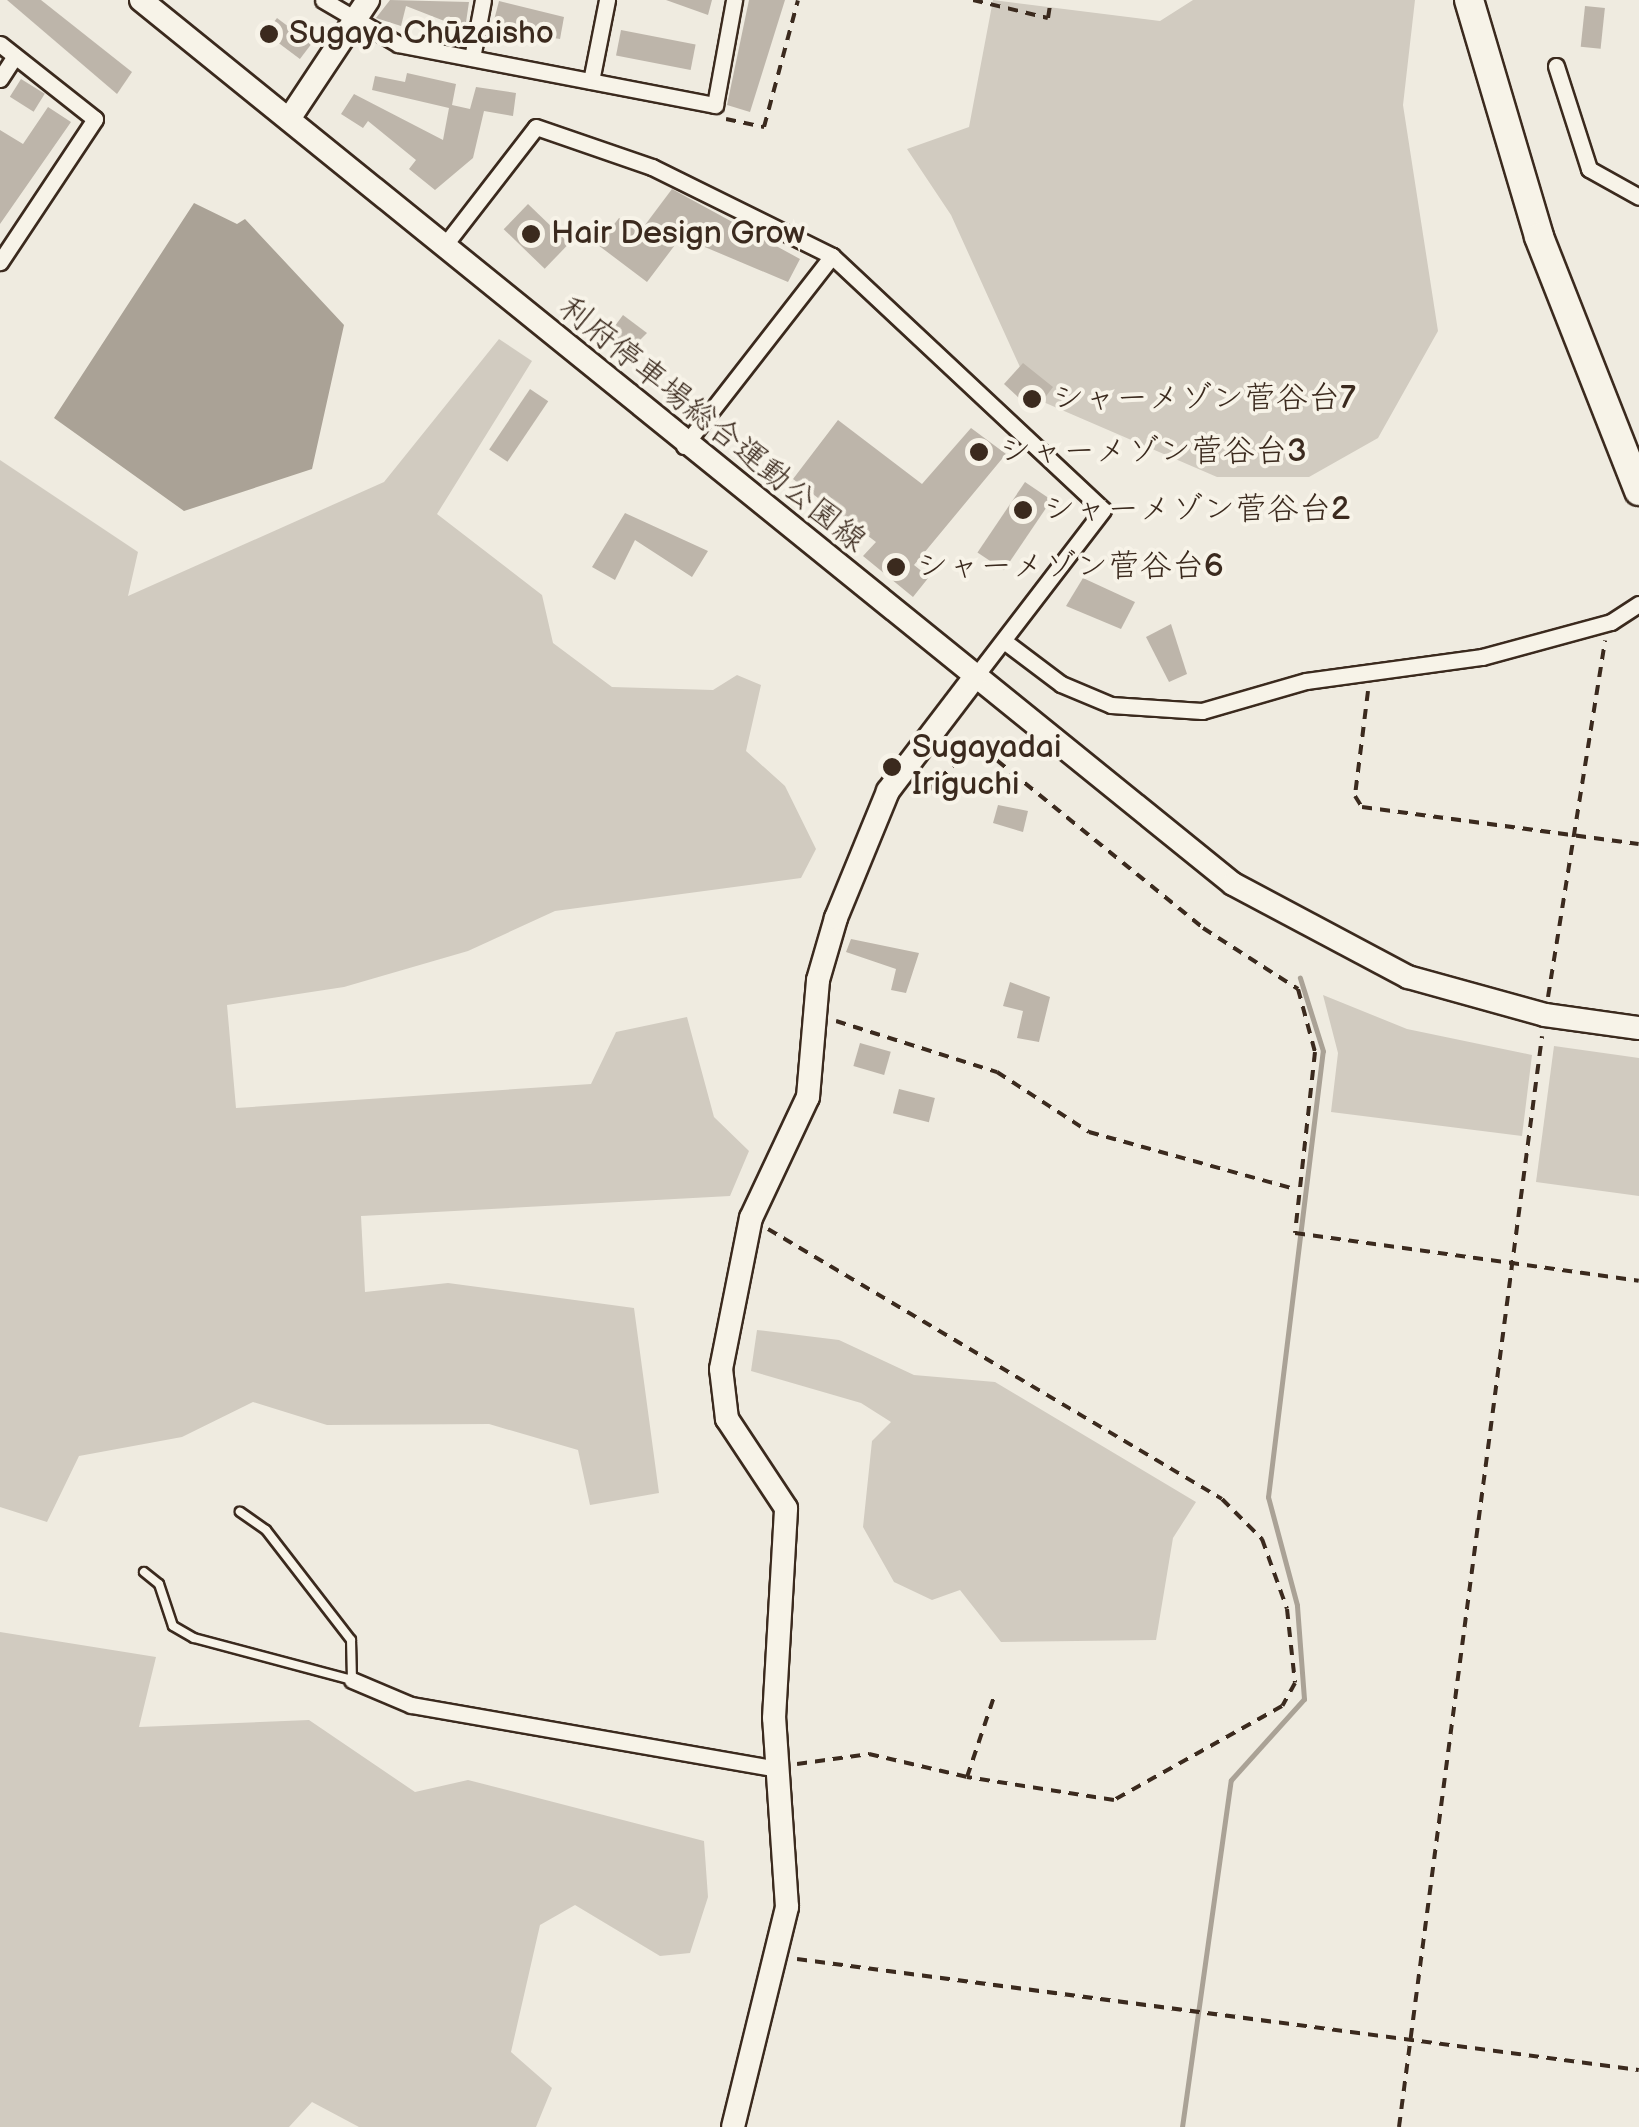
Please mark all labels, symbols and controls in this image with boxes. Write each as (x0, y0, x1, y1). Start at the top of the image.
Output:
place label: Sugaya Chūzaisho (289, 15, 554, 53)
marker: Sugaya Chūzaisho (258, 23, 280, 45)
place label: Hair Design Grow (551, 215, 805, 253)
marker: Hair Design Grow (520, 223, 542, 245)
street label: 利府停車場総合運動公園線 (551, 289, 873, 561)
place label: シャーメゾン菅谷台7 (1052, 380, 1356, 418)
marker: シャーメゾン菅谷台7 (1021, 388, 1043, 410)
place label: シャーメゾン菅谷台3 (999, 433, 1307, 471)
marker: シャーメゾン菅谷台3 (968, 441, 990, 463)
place label: シャーメゾン菅谷台2 (1043, 491, 1350, 529)
marker: シャーメゾン菅谷台2 (1012, 499, 1034, 521)
place label: シャーメゾン菅谷台6 (916, 548, 1224, 586)
marker: シャーメゾン菅谷台6 (885, 556, 907, 578)
place label: Sugayadai Iriguchi (912, 730, 1061, 805)
marker: Sugayadai Iriguchi (881, 756, 903, 778)

